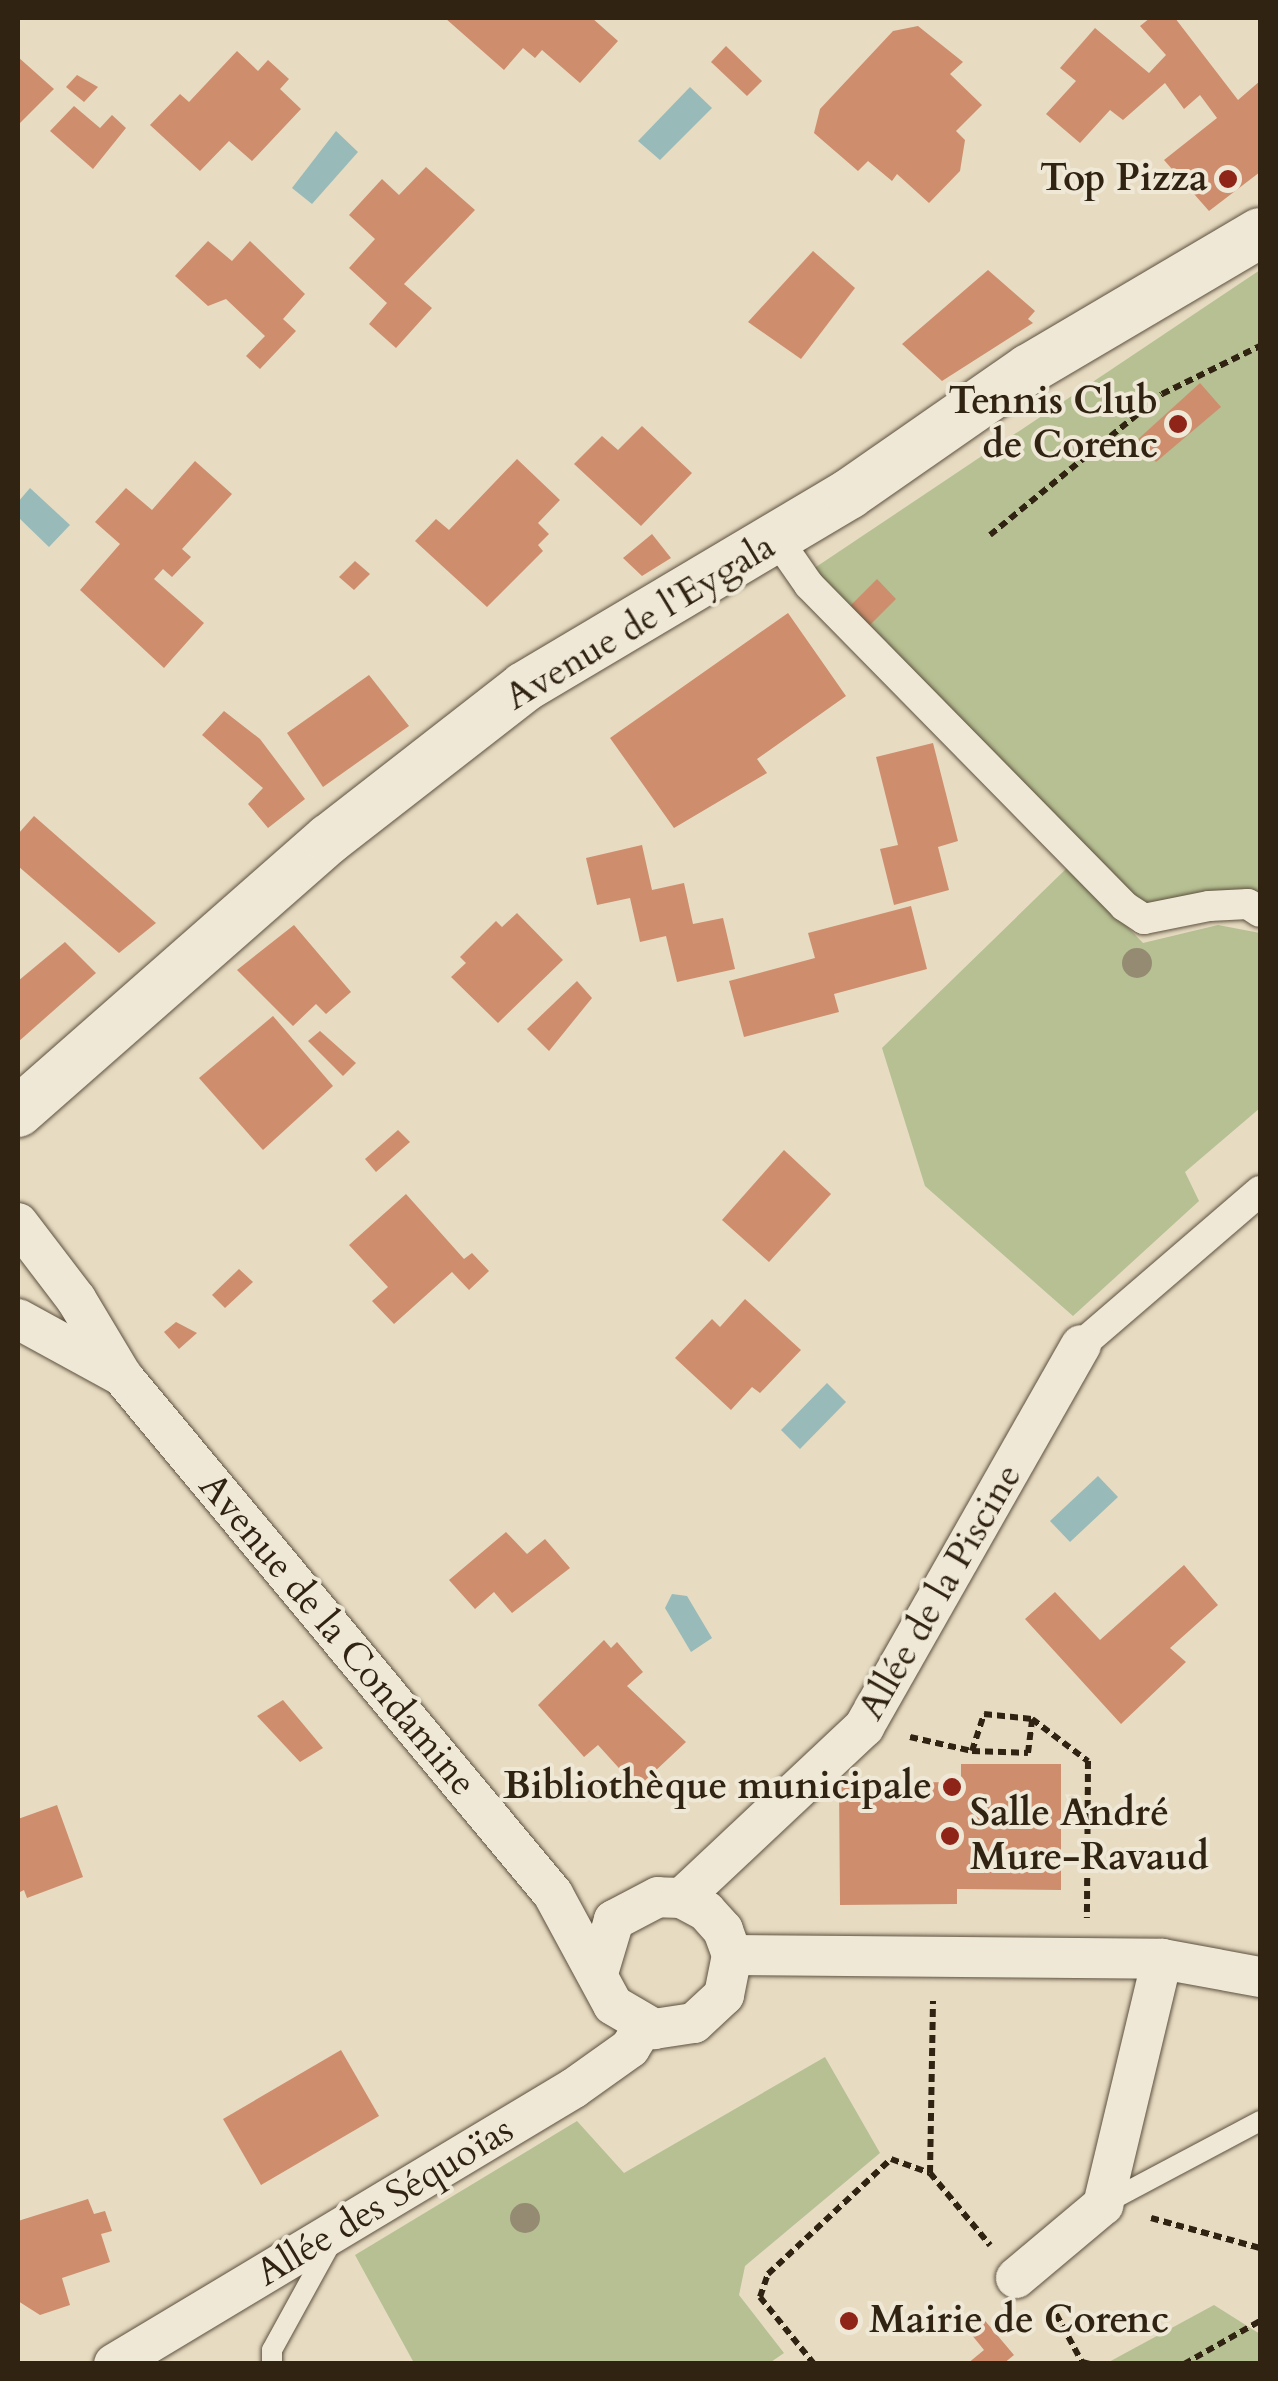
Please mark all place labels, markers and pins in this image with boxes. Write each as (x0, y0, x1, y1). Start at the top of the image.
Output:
place label: Top Pizza (1040, 156, 1208, 202)
marker: Top Pizza (1217, 168, 1239, 190)
place label: Tennis Club de Corenc (948, 379, 1158, 468)
marker: Tennis Club de Corenc (1167, 413, 1189, 435)
place label: Bibliothèque municipale (503, 1764, 932, 1810)
marker: Bibliothèque municipale (941, 1776, 963, 1798)
place label: Salle André Mure-Ravaud (970, 1791, 1209, 1880)
marker: Salle André Mure-Ravaud (939, 1825, 961, 1847)
place label: Mairie de Corenc (869, 2298, 1169, 2344)
marker: Mairie de Corenc (838, 2310, 860, 2332)

